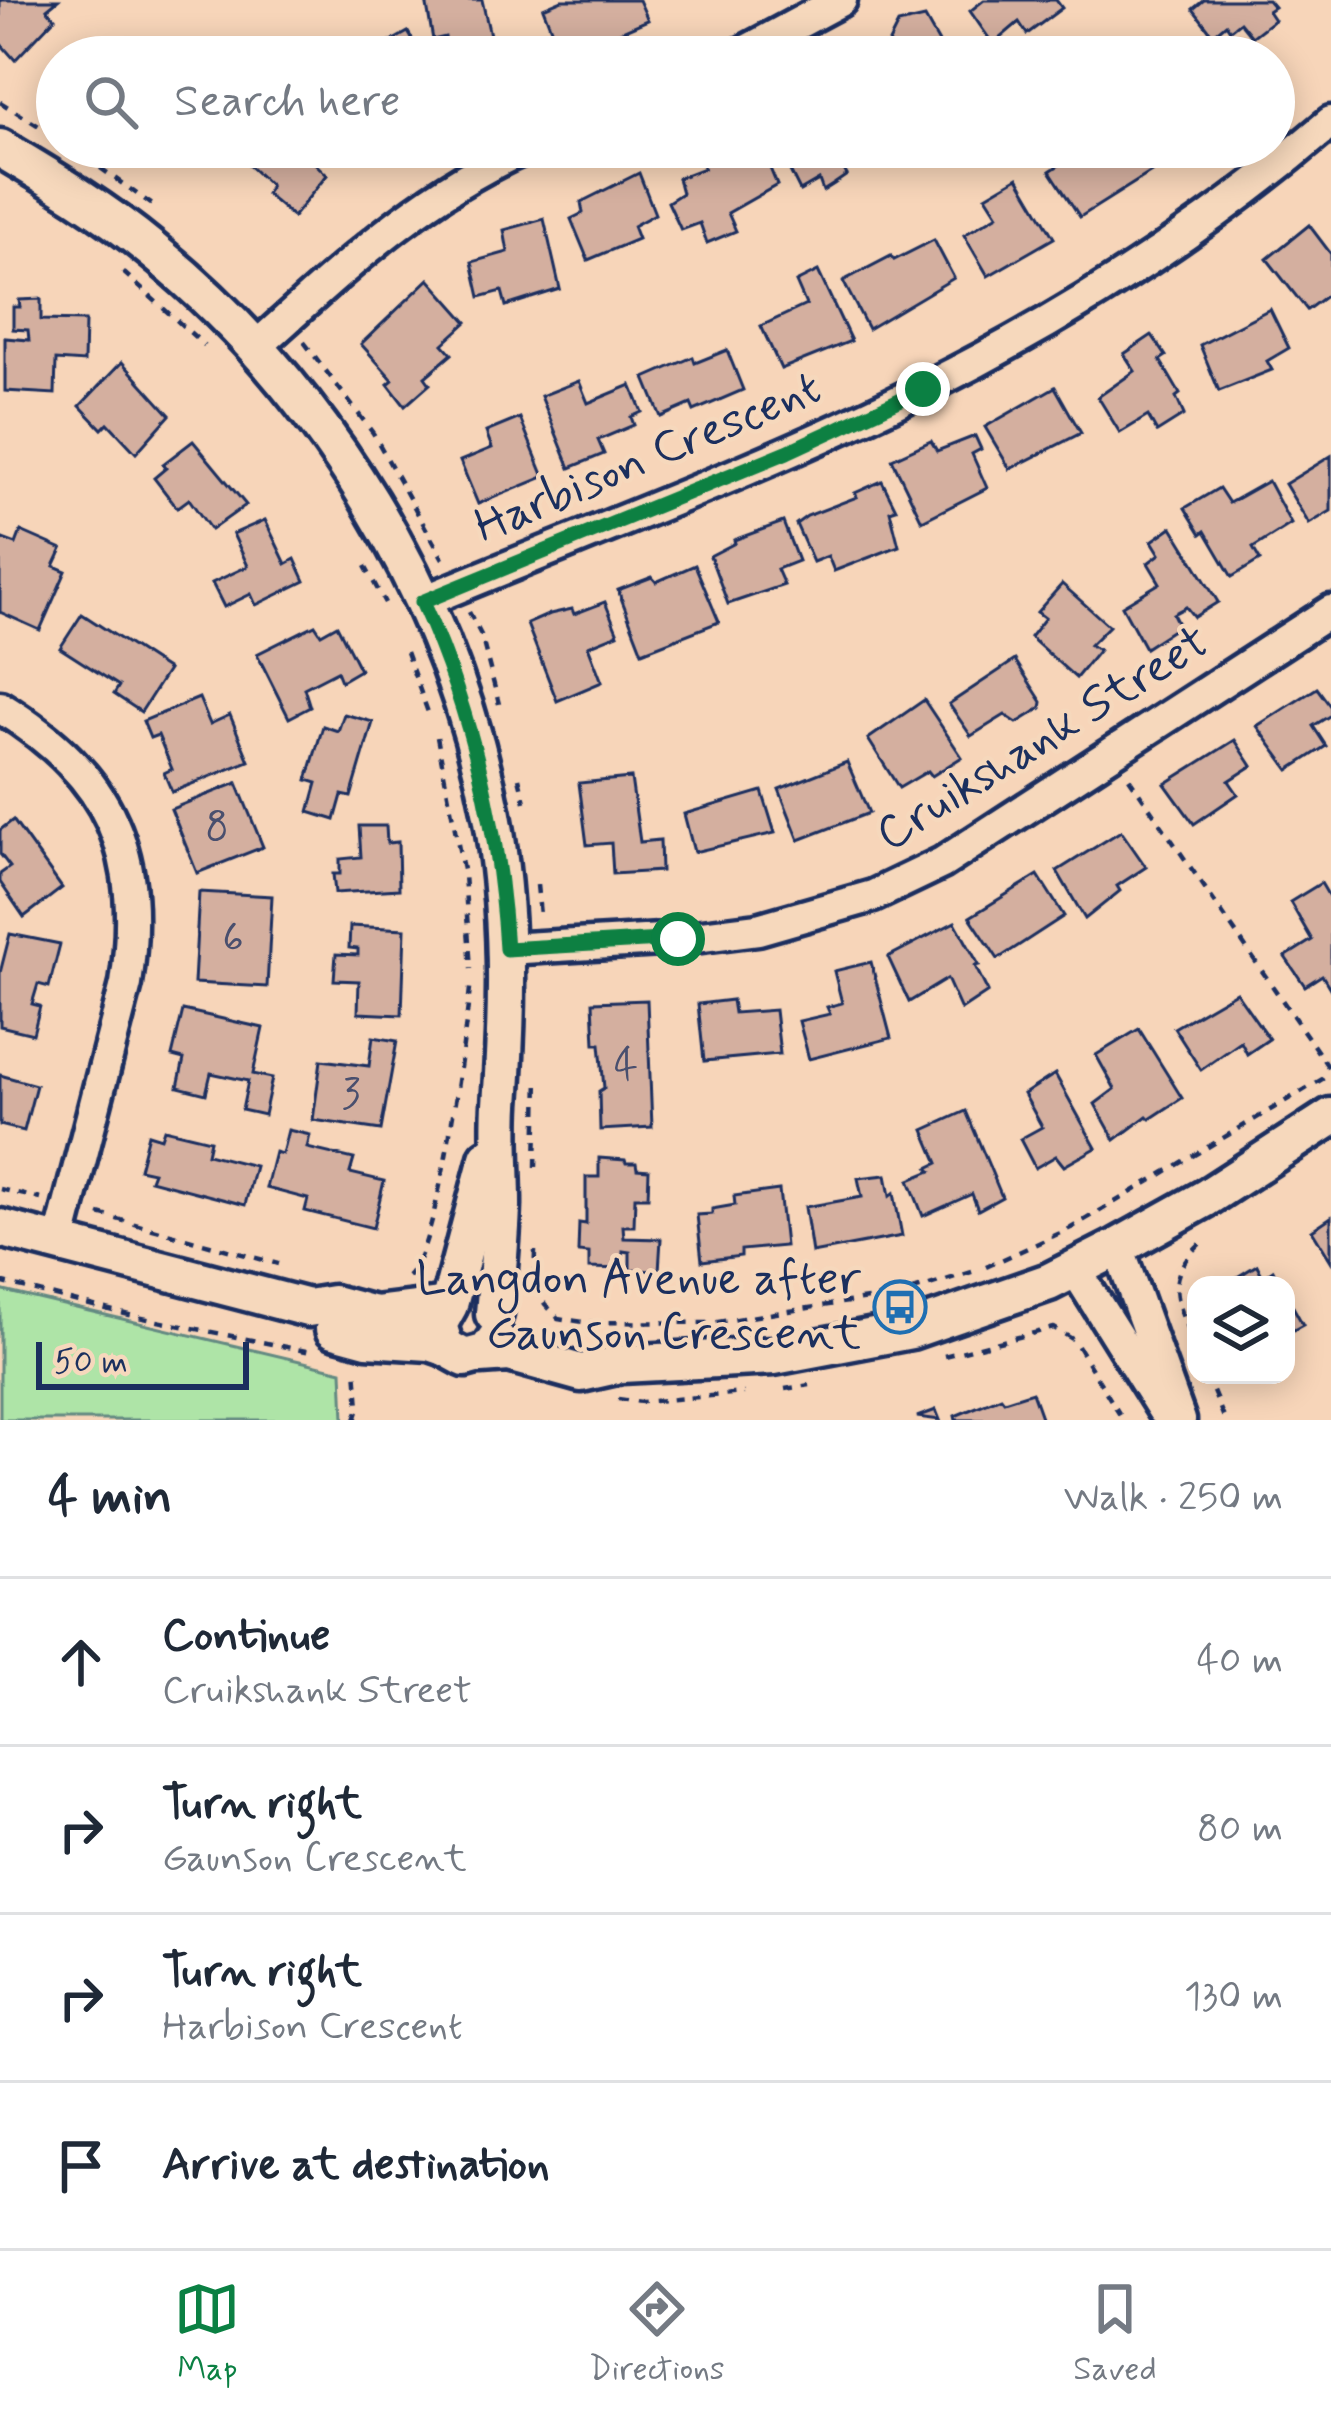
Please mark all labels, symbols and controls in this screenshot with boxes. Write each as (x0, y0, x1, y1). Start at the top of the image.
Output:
search box (36, 36, 1295, 168)
icon: search (78, 69, 144, 135)
text: Search here (174, 73, 401, 132)
street label: Harbison Crescent (465, 357, 831, 559)
route end (896, 362, 950, 416)
street label: Cruikshank Street (865, 611, 1221, 867)
house number: 8 (205, 801, 229, 856)
house number: 6 (222, 912, 244, 967)
route start (651, 912, 705, 966)
house number: 4 (614, 1039, 638, 1094)
house number: 3 (342, 1068, 361, 1123)
place label: Langdon Avenue after Gaunson Crescent (416, 1248, 862, 1366)
map controls (1187, 1276, 1295, 1384)
button: layers (1187, 1276, 1295, 1384)
bus stop icon: Langdon Avenue after Gaunson Crescent (872, 1279, 928, 1335)
scale bar (36, 1336, 249, 1389)
text: 50 m (54, 1341, 128, 1385)
text: 4 min (48, 1465, 172, 1531)
text: Walk · 250 m (1064, 1473, 1283, 1524)
text: Continue (162, 1607, 330, 1666)
icon: ahead (48, 1629, 114, 1695)
text: 40 m (1196, 1636, 1283, 1687)
text: Cruikshank Street (162, 1666, 472, 1717)
text: Turn right (162, 1775, 362, 1834)
icon: right (48, 1797, 114, 1863)
text: 80 m (1197, 1804, 1283, 1855)
text: Gaunson Crescent (162, 1834, 467, 1885)
text: Turn right (162, 1943, 362, 2002)
icon: right (48, 1965, 114, 2031)
text: 130 m (1184, 1972, 1283, 2023)
text: Harbison Crescent (162, 2002, 463, 2053)
icon: arrive (48, 2133, 114, 2199)
text: Arrive at destination (162, 2136, 550, 2195)
tab: Map (174, 2276, 240, 2392)
tab: Directions (589, 2276, 725, 2392)
tab: Saved (1073, 2276, 1157, 2392)

